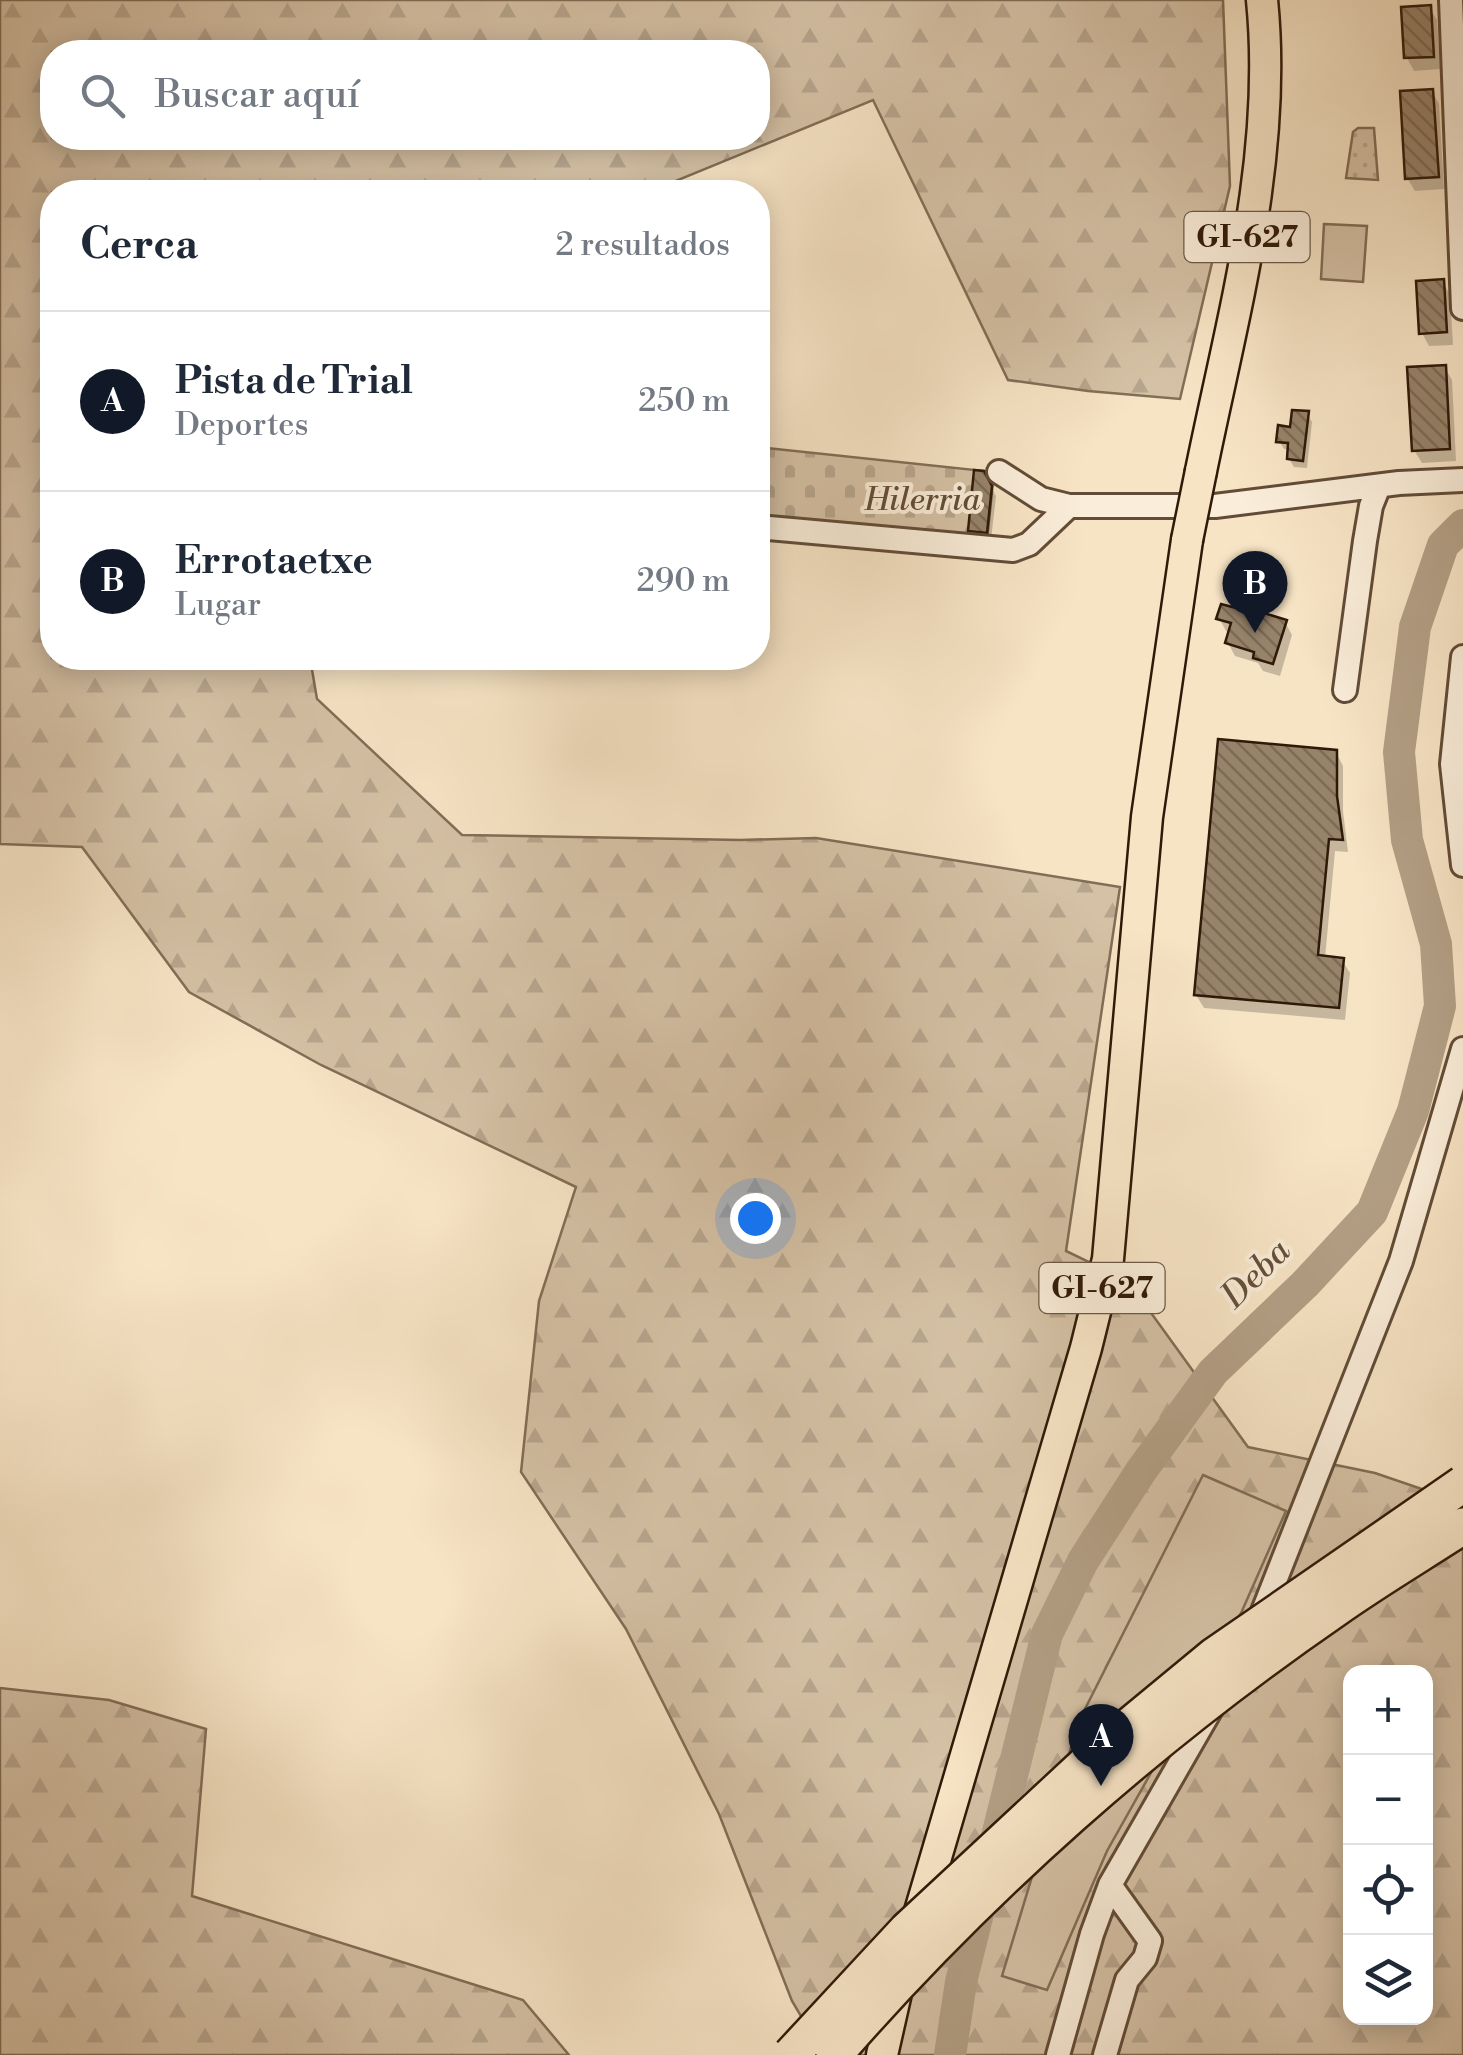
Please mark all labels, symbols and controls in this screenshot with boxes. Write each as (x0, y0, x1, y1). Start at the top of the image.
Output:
search box (40, 40, 770, 150)
icon: search (75, 68, 130, 123)
text: Buscar aquí (155, 72, 360, 119)
road number: GI-627 (1184, 212, 1310, 262)
text: Cerca (80, 219, 198, 272)
text: 2 resultados (556, 225, 730, 265)
text: Pista de Trial (175, 358, 413, 405)
text: A (101, 381, 124, 421)
text: 250 m (638, 381, 730, 421)
text: Deportes (175, 405, 308, 445)
park label: Hilerria (863, 480, 980, 520)
text: Errotaetxe (175, 538, 373, 585)
pin: B (1222, 550, 1288, 633)
text: B (100, 561, 125, 601)
text: 290 m (637, 561, 730, 601)
text: Lugar (175, 585, 261, 625)
your location (730, 1193, 781, 1244)
water label: Deba (1212, 1230, 1300, 1318)
road number: GI-627 (1040, 1263, 1164, 1313)
map controls (1343, 1665, 1433, 2025)
button: + (1343, 1665, 1433, 1755)
pin: A (1068, 1704, 1134, 1786)
button: − (1343, 1755, 1433, 1845)
button: locate (1343, 1845, 1433, 1935)
button: layers (1343, 1935, 1433, 2025)

